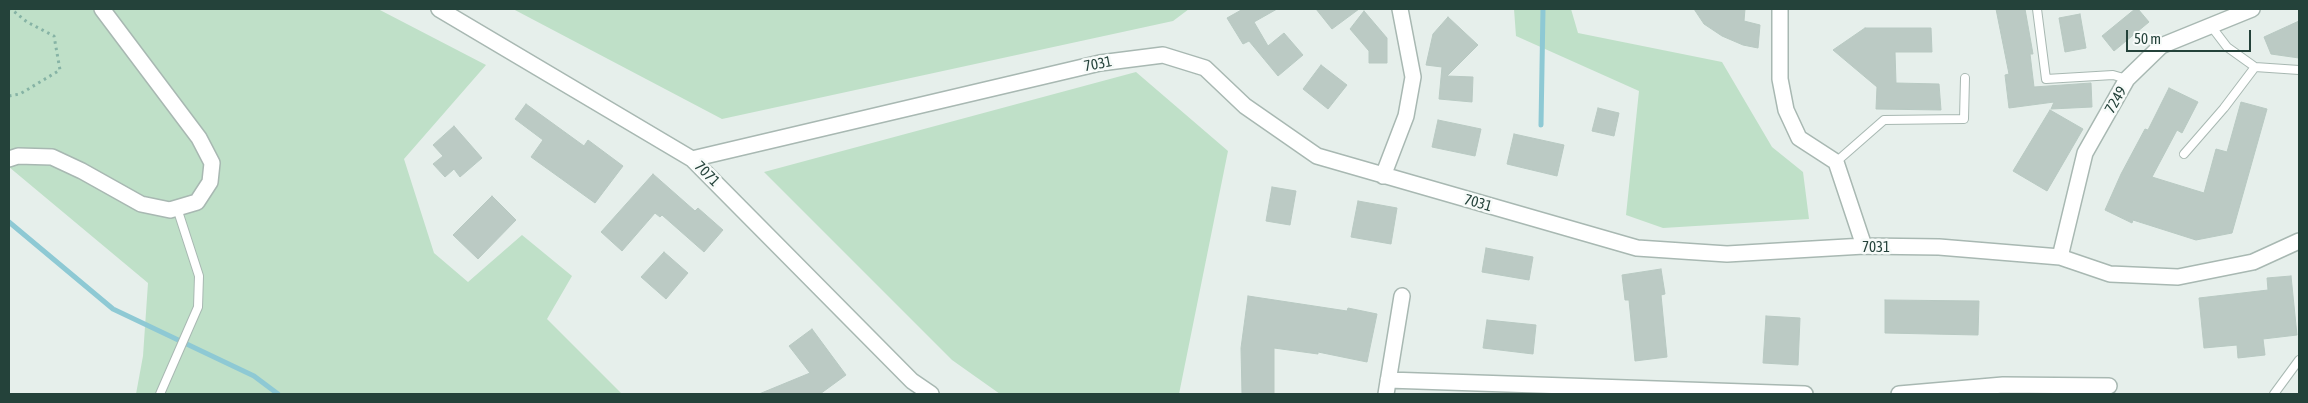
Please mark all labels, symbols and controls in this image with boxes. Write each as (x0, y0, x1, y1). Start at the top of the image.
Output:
scale bar (2128, 20, 2253, 52)
text: 50 m (2134, 30, 2161, 47)
street label: 7031 (1082, 52, 1114, 76)
street label: 7249 (2101, 83, 2131, 117)
street label: 7071 (691, 158, 723, 190)
street label: 7031 (1462, 190, 1494, 216)
street label: 7031 (1862, 238, 1890, 256)

